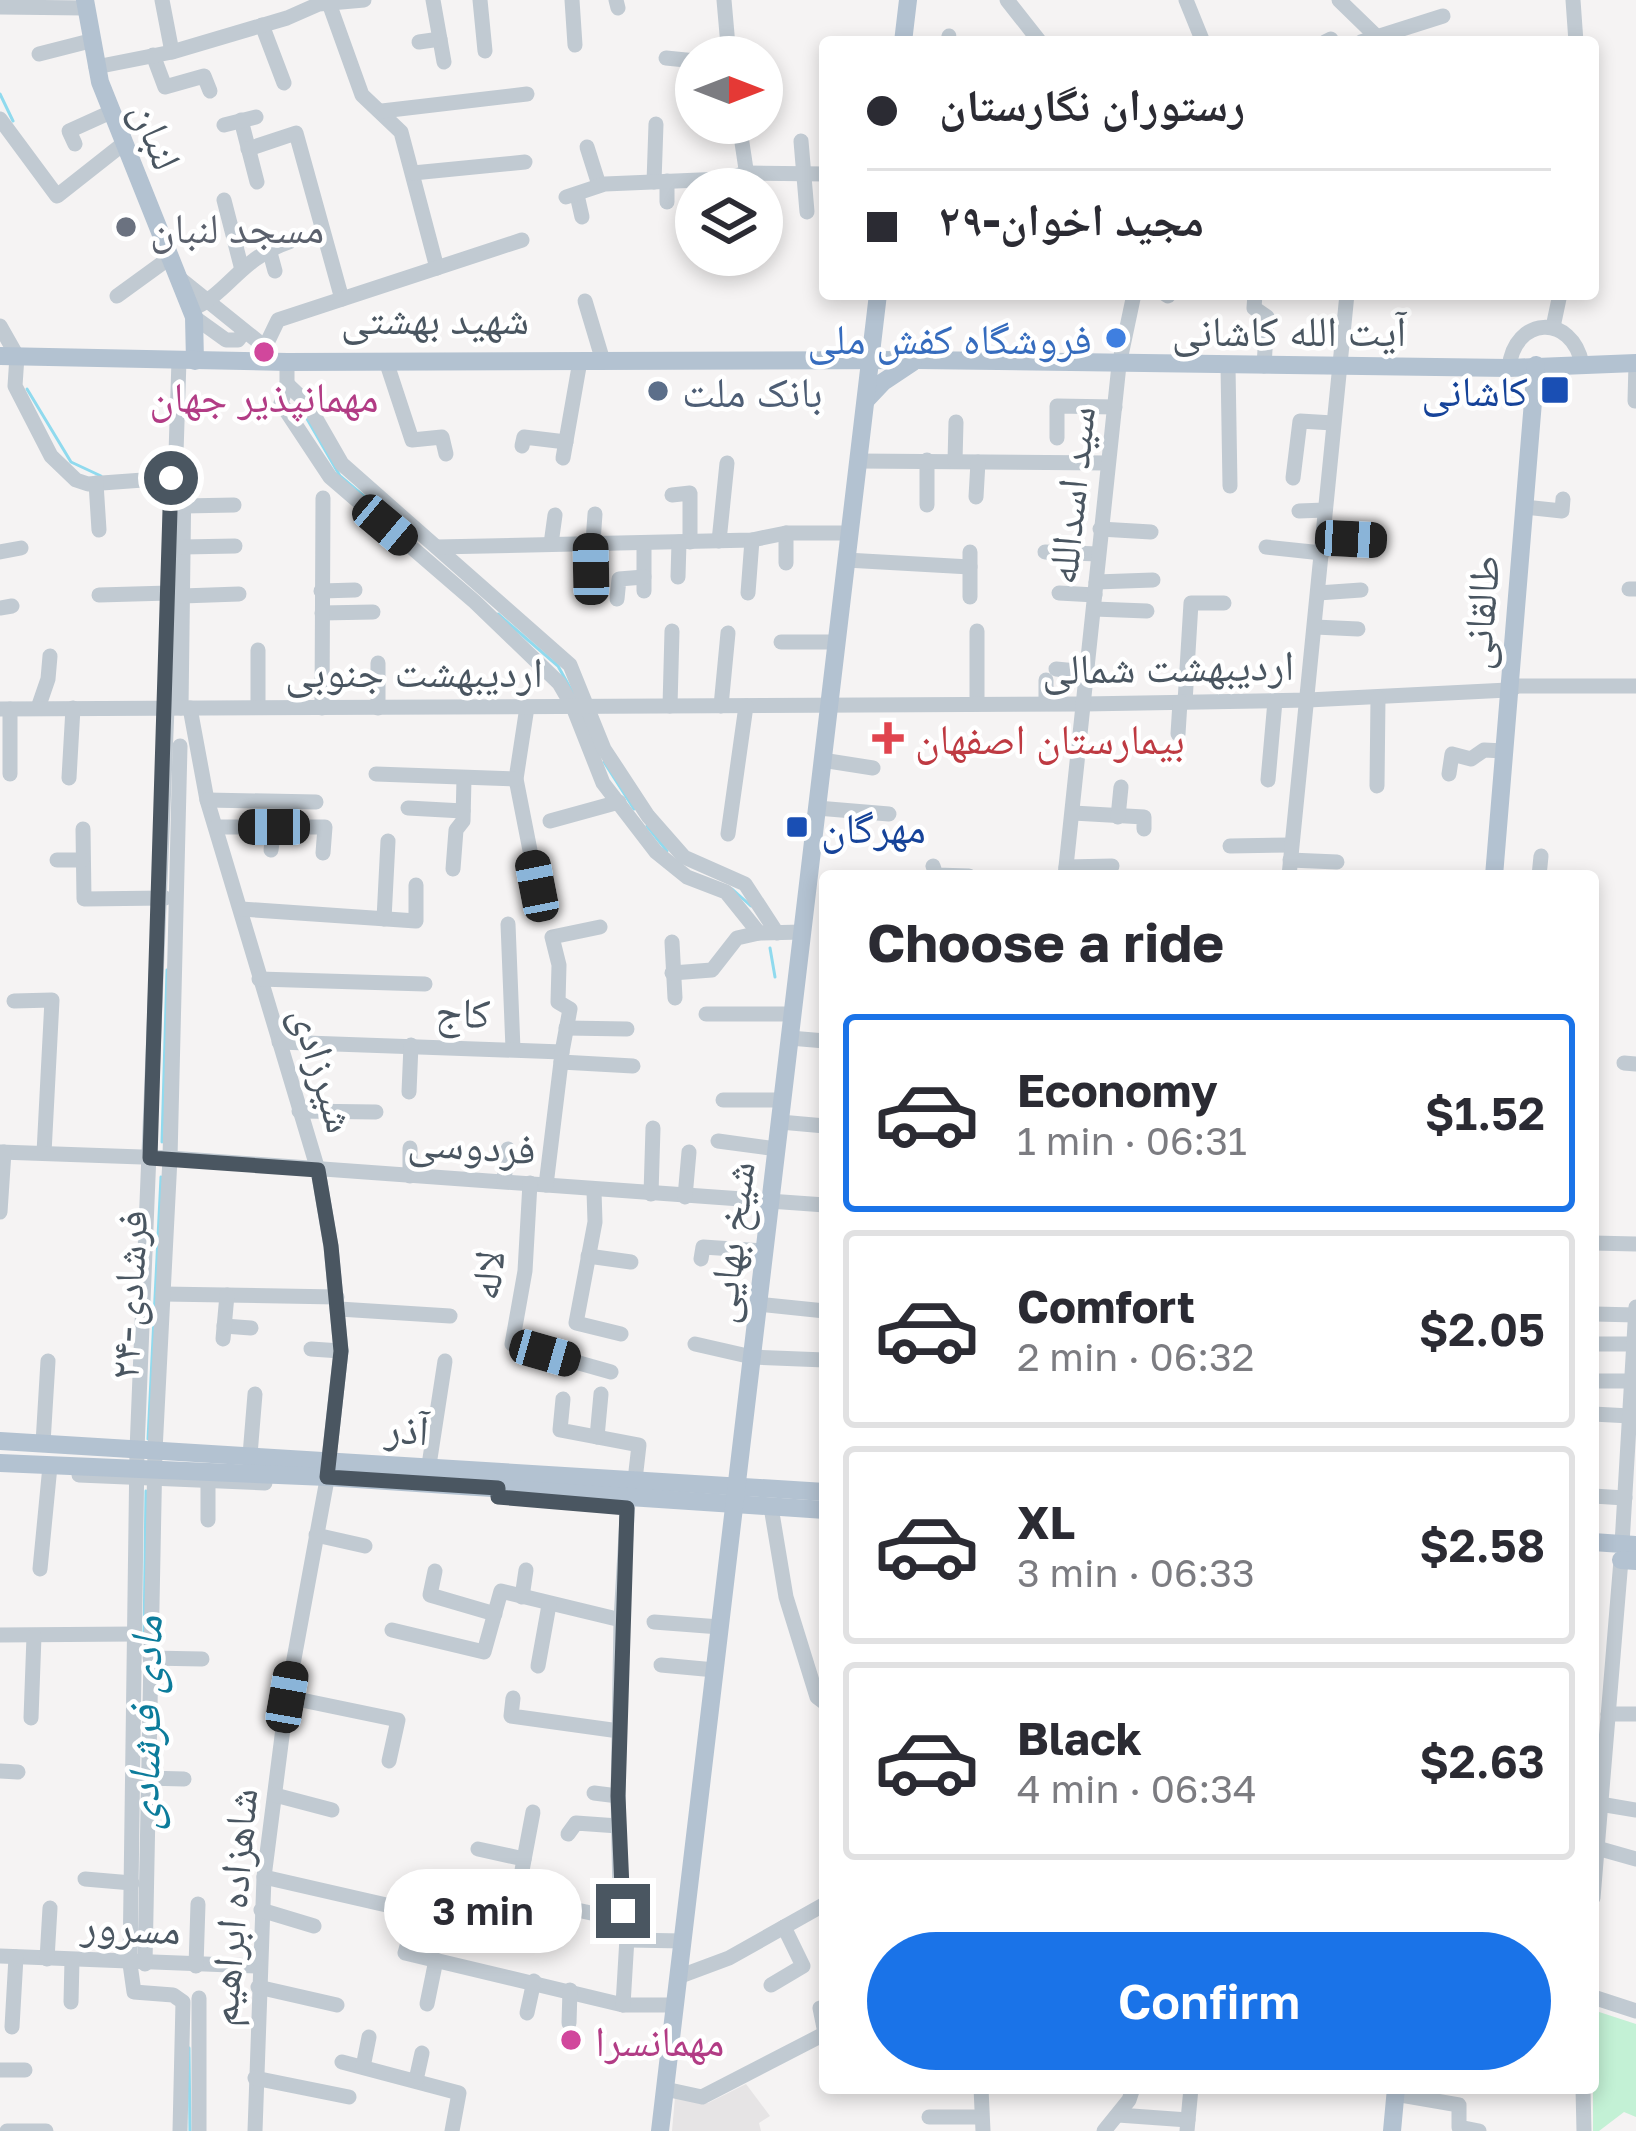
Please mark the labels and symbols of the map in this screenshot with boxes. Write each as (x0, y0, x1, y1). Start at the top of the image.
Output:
north arrow (675, 36, 783, 144)
street label: لنبان (120, 94, 194, 177)
place label: مسجد لنبان (150, 202, 324, 254)
marker: مسجد لنبان (113, 214, 139, 240)
street label: شهید بهشتی (341, 293, 529, 345)
street label: آیت الله کاشانی (1172, 305, 1408, 357)
place label: فروشگاه کفش ملی (807, 313, 1092, 365)
marker: فروشگاه کفش ملی (1103, 325, 1129, 351)
marker: مهمانپذیر جهان (251, 339, 277, 365)
place label: کاشانی (1421, 365, 1528, 417)
place label: بانک ملت (682, 366, 823, 416)
place label: مهمانپذیر جهان (149, 371, 379, 423)
marker: کاشانی (1539, 374, 1571, 406)
marker: بانک ملت (645, 378, 671, 404)
street label: سید اسدالله (1036, 403, 1104, 587)
route start (144, 451, 198, 505)
car (346, 488, 424, 562)
car (1314, 519, 1388, 559)
car (572, 533, 610, 605)
street label: طالقانی (1449, 553, 1511, 671)
street label: اردیبهشت شمالی (1041, 639, 1295, 695)
street label: اردیبهشت جنوبی (285, 646, 543, 698)
place label: بیمارستان اصفهان (915, 713, 1185, 765)
marker: بیمارستان اصفهان (872, 722, 904, 754)
place label: مهرگان (821, 802, 926, 854)
car (238, 809, 310, 845)
marker: مهرگان (784, 814, 810, 840)
car (512, 847, 562, 925)
street label: کاج (434, 985, 492, 1040)
street label: شیرزادی (280, 1000, 368, 1139)
street label: فردوسی (406, 1115, 538, 1175)
street label: شیخ بهایی (694, 1158, 767, 1326)
street label: ۲۴-فرشادی (98, 1209, 158, 1381)
street label: لاله (458, 1247, 514, 1303)
car (505, 1326, 585, 1380)
street label: آذر (383, 1401, 432, 1455)
water label: مادی فرشادی (114, 1615, 174, 1831)
car (263, 1658, 311, 1736)
street label: شاهزاده ابراهیم (196, 1786, 270, 2028)
callout: 3 min (383, 1869, 581, 1953)
route end (596, 1884, 650, 1938)
street label: مسرور (79, 1898, 182, 1954)
place label: مهمانسرا (595, 2015, 725, 2065)
marker: مهمانسرا (558, 2027, 584, 2053)

